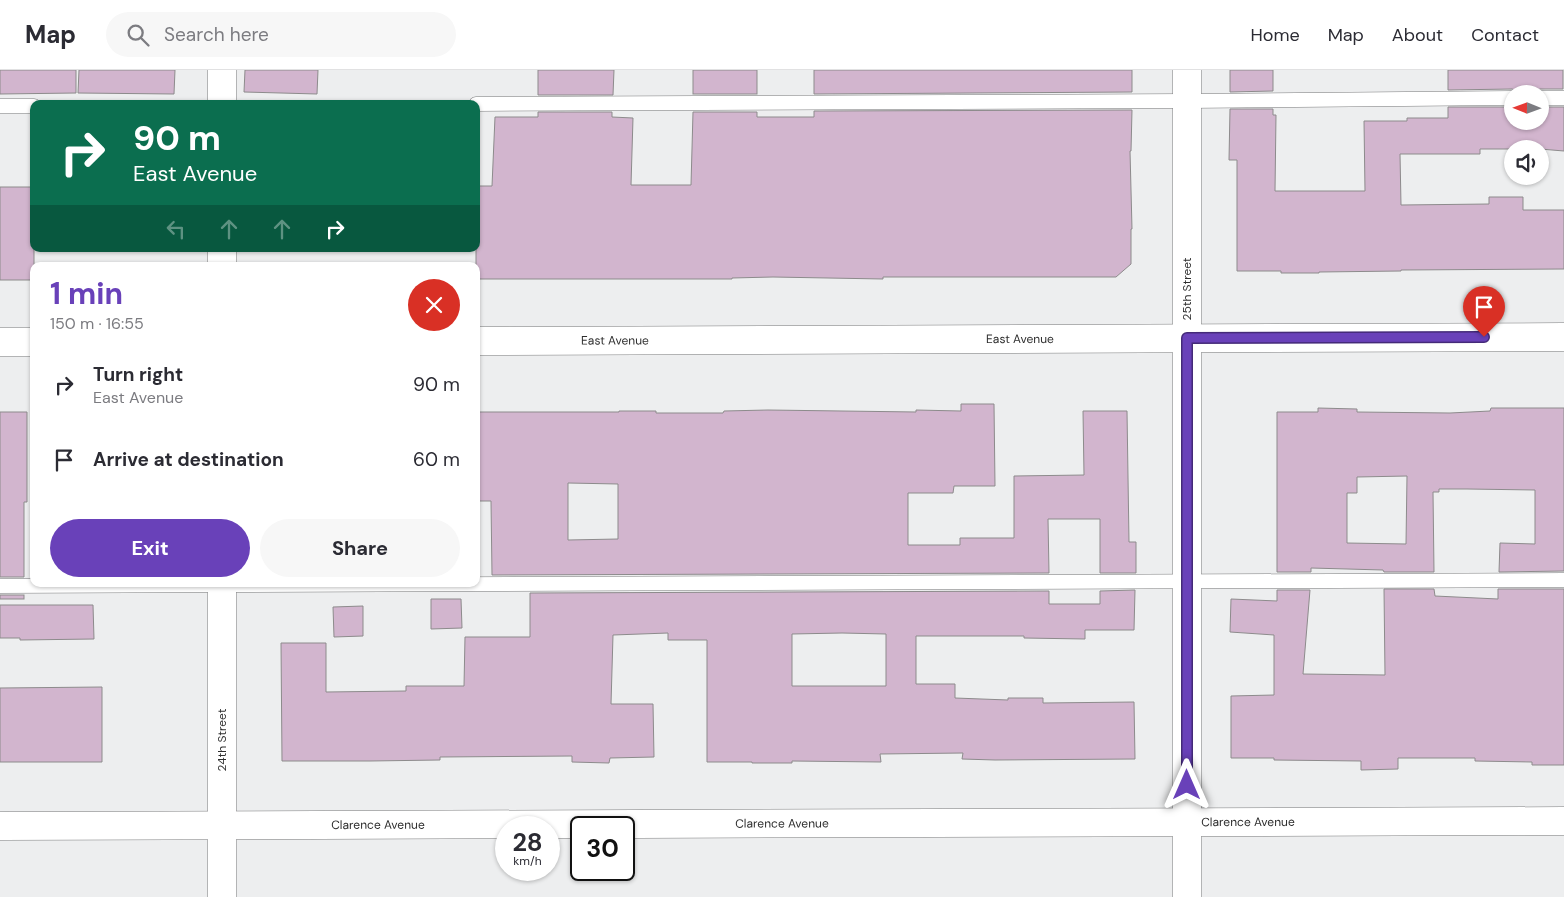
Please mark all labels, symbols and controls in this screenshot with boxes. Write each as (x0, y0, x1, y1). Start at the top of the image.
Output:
search box (106, 12, 456, 57)
text: Map (25, 19, 76, 50)
icon: search (124, 21, 152, 49)
text: Search here (164, 22, 269, 47)
text: Home (1250, 23, 1300, 47)
text: Map (1328, 23, 1364, 47)
text: About (1392, 23, 1443, 47)
text: Contact (1471, 23, 1539, 47)
north arrow (1504, 85, 1549, 130)
map controls (1504, 85, 1549, 185)
text: 90 m (133, 115, 221, 161)
icon: right (50, 120, 115, 185)
button: sound (1504, 140, 1549, 185)
text: East Avenue (133, 159, 257, 188)
icon: left (162, 215, 190, 243)
icon: ahead (215, 215, 243, 243)
icon: ahead (268, 215, 296, 243)
icon: right (321, 215, 349, 243)
street label: 25th Street (1179, 257, 1195, 321)
text: 1 min (50, 274, 123, 313)
button: close (408, 279, 460, 331)
pin (1463, 286, 1505, 337)
icon: arrive (1470, 293, 1498, 321)
text: 150 m · 16:55 (50, 313, 144, 334)
street label: East Avenue (986, 331, 1054, 347)
street label: East Avenue (581, 332, 649, 349)
text: Turn right (93, 362, 183, 387)
icon: right (50, 371, 78, 399)
text: 90 m (413, 372, 460, 397)
text: East Avenue (93, 387, 183, 408)
icon: arrive (50, 446, 78, 474)
text: Arrive at destination (93, 447, 284, 472)
text: 60 m (413, 447, 460, 472)
button: Exit (50, 519, 250, 577)
button: Share (260, 519, 460, 577)
street label: 24th Street (214, 708, 230, 771)
position arrow (1160, 758, 1212, 810)
street label: Clarence Avenue (1201, 814, 1295, 830)
street label: Clarence Avenue (735, 815, 829, 832)
speed limit sign: 30 (570, 816, 635, 881)
street label: Clarence Avenue (331, 817, 425, 833)
text: 28 (512, 826, 543, 859)
text: km/h (513, 853, 542, 869)

